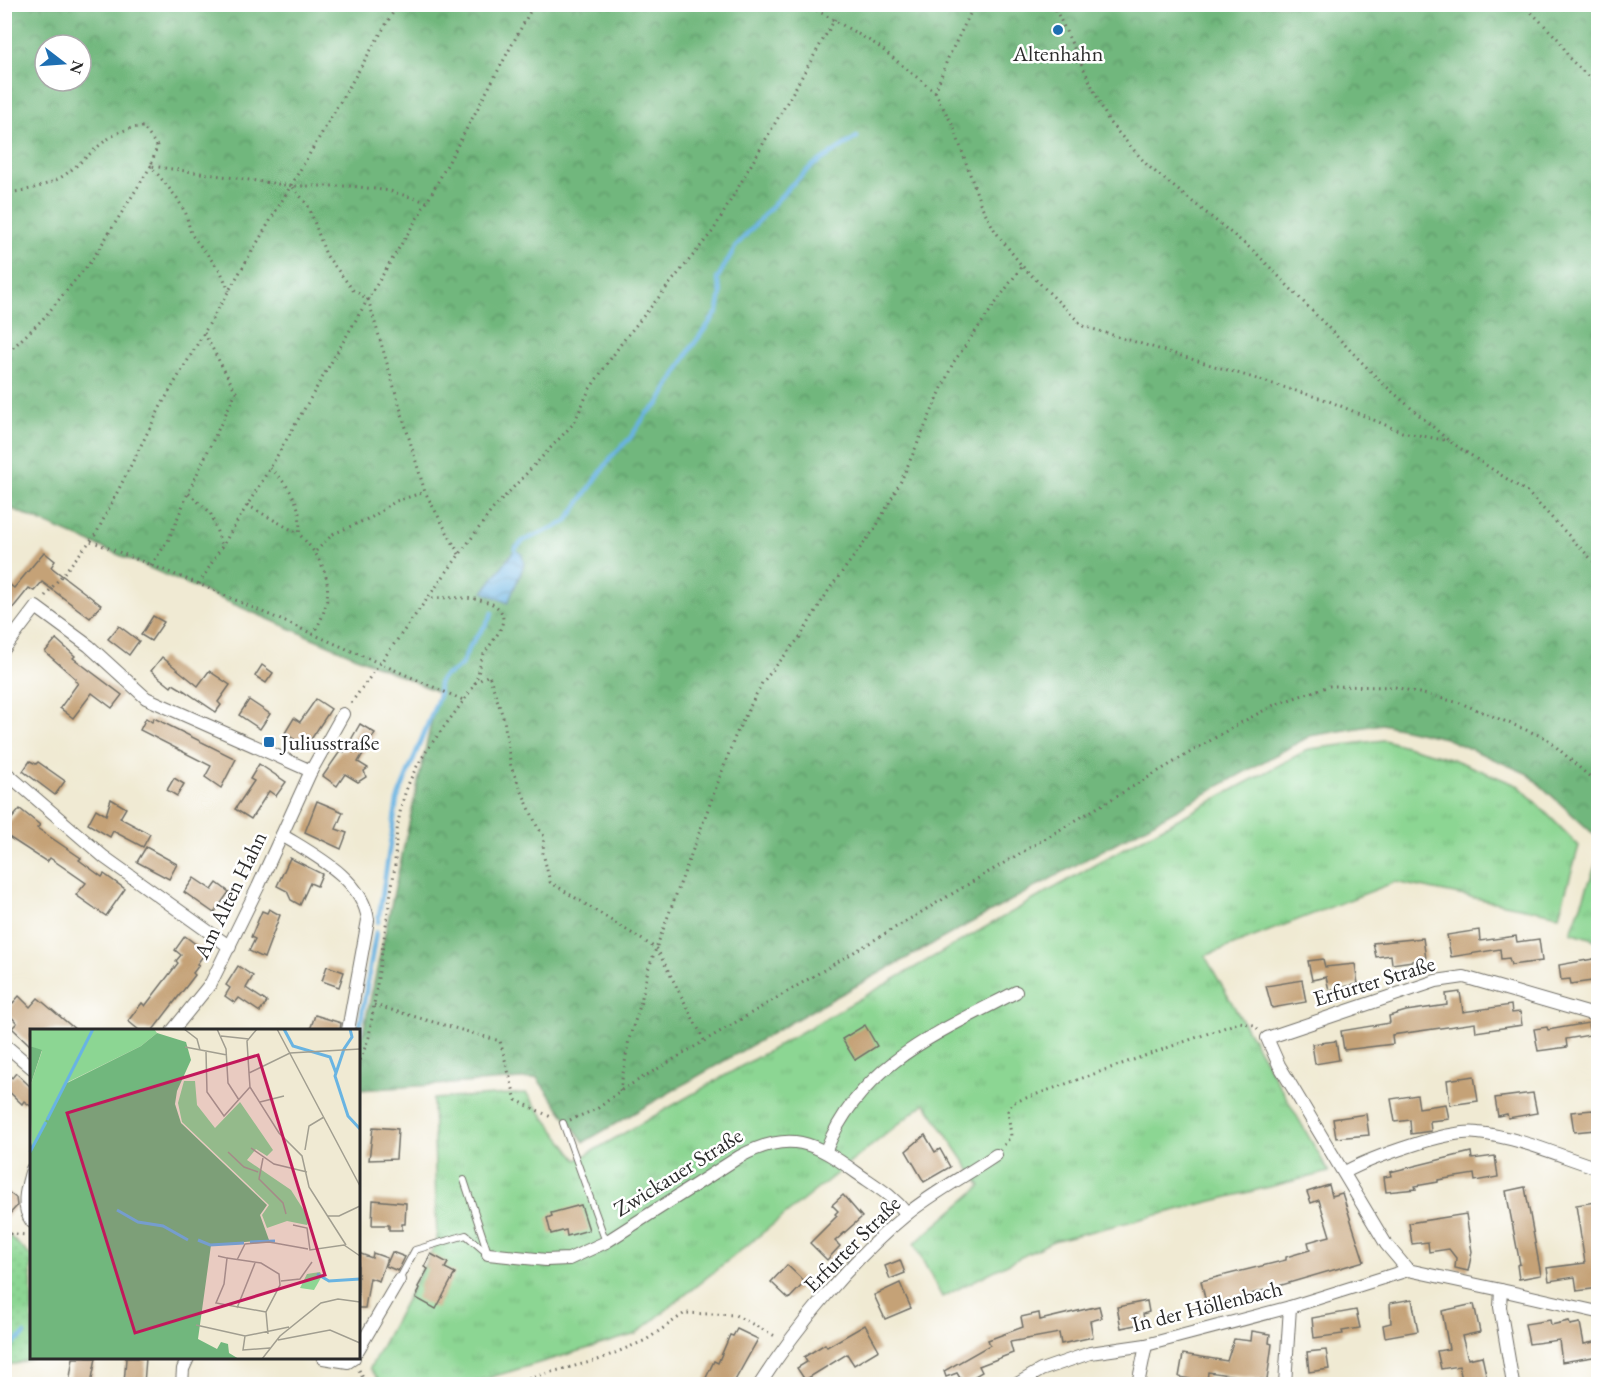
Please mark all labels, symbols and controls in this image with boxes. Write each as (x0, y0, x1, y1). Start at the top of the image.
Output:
marker: Altenhahn (1051, 23, 1065, 37)
north arrow (33, 33, 93, 93)
place label: Altenhahn (1012, 39, 1104, 68)
text: N (65, 58, 89, 77)
place label: Juliusstraße (279, 728, 380, 757)
marker: Juliusstraße (262, 735, 276, 749)
street label: Am Alten Hahn (186, 826, 274, 964)
street label: Erfurter Straße (1310, 949, 1439, 1013)
inset map (30, 1029, 360, 1359)
street label: Zwickauer Straße (608, 1121, 748, 1223)
street label: Erfurter Straße (797, 1189, 907, 1299)
street label: In der Höllenbach (1129, 1273, 1285, 1339)

